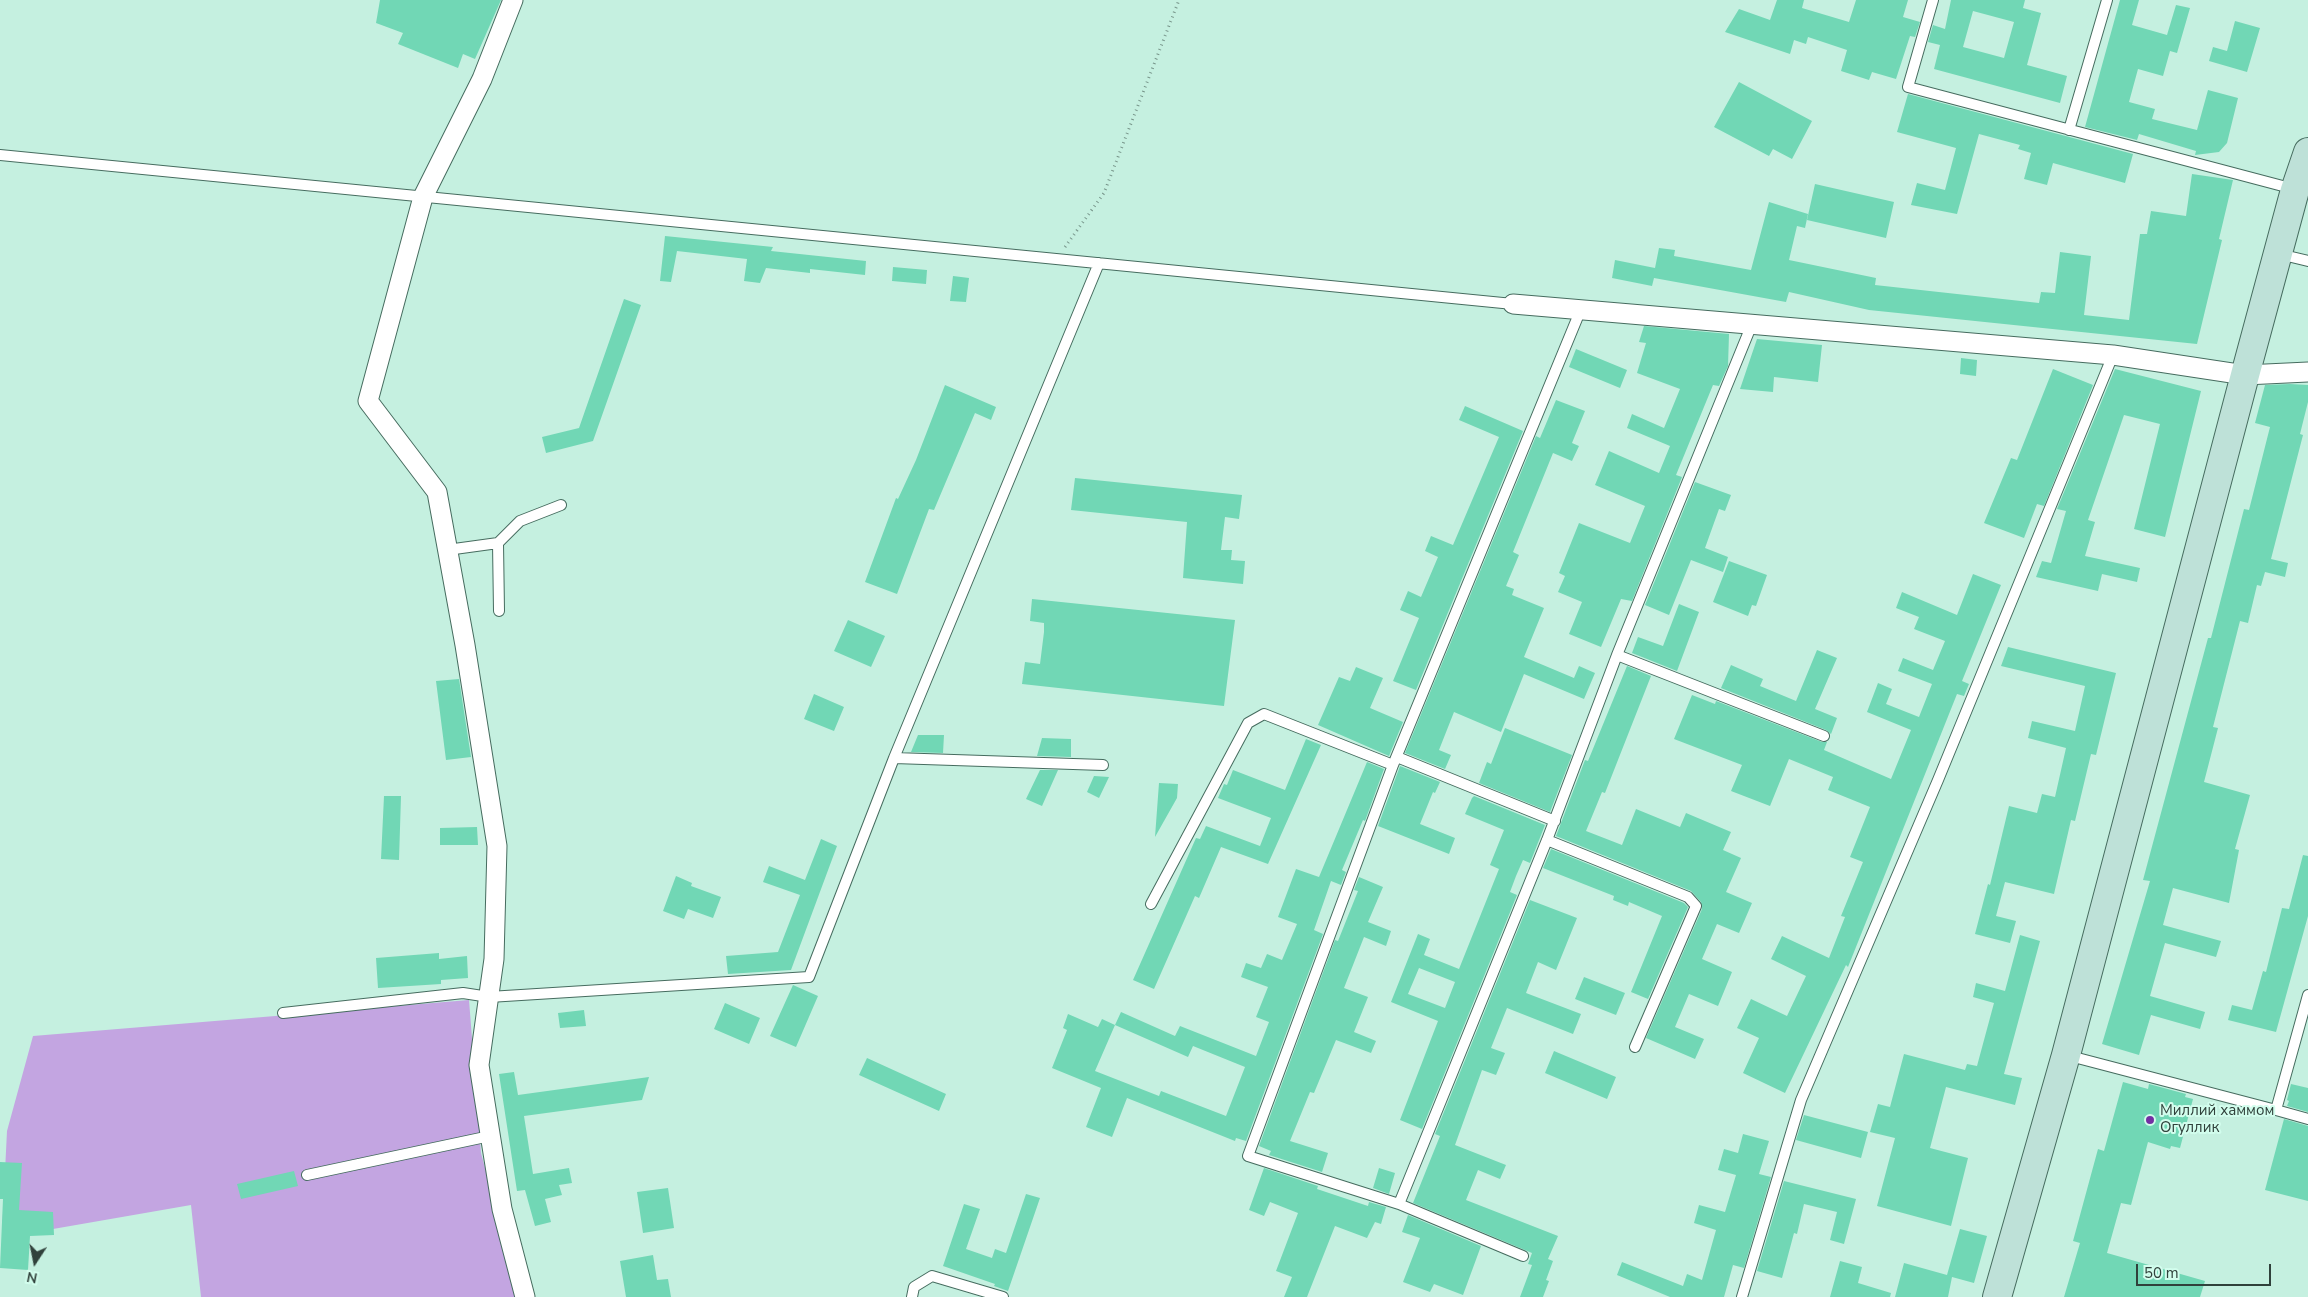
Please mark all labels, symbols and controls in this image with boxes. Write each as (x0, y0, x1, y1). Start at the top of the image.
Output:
place label: Миллий хаммом Огуллик (2160, 1102, 2274, 1137)
marker: Миллий хаммом Огуллик (2144, 1114, 2156, 1126)
north arrow (10, 1237, 60, 1287)
scale bar (2138, 1254, 2273, 1286)
text: 50 m (2144, 1263, 2179, 1283)
text: N (25, 1267, 39, 1288)

